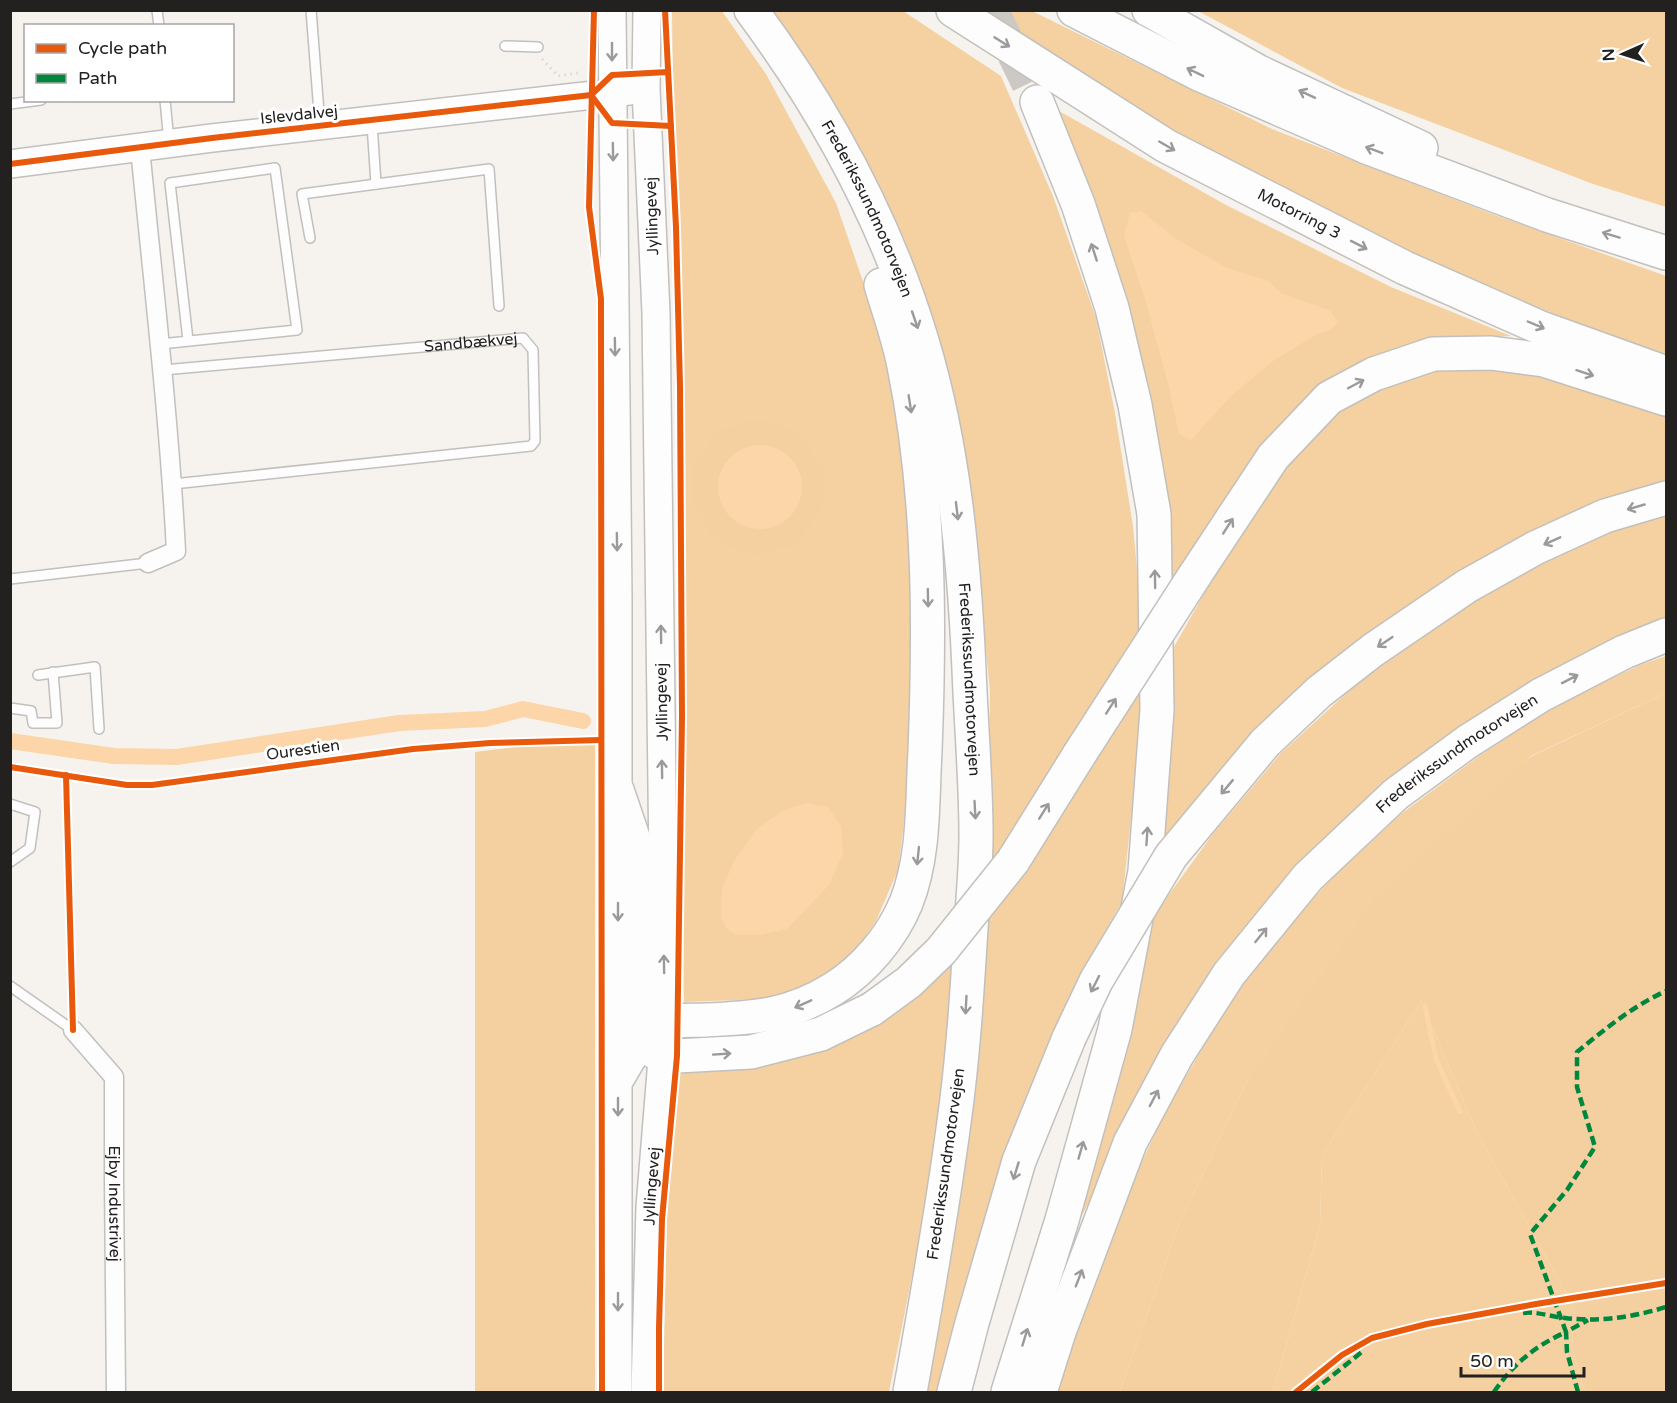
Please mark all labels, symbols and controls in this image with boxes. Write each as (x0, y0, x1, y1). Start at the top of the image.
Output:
legend (24, 24, 234, 102)
north arrow (1593, 24, 1653, 84)
one-way arrow (993, 36, 1010, 48)
text: Cycle path (78, 37, 167, 59)
one-way arrow (606, 42, 618, 62)
text: N (1599, 48, 1619, 62)
one-way arrow (1187, 66, 1205, 77)
text: Path (78, 67, 117, 89)
one-way arrow (1299, 88, 1317, 100)
street label: Islevdalvej (259, 101, 339, 129)
street label: Frederikssundmotorvejen (817, 117, 917, 300)
one-way arrow (1158, 140, 1175, 152)
one-way arrow (607, 142, 619, 162)
one-way arrow (1365, 144, 1384, 155)
street label: Jyllingevej (641, 177, 663, 255)
street label: Motorring 3 (1254, 184, 1344, 243)
one-way arrow (1602, 229, 1621, 240)
one-way arrow (1350, 239, 1368, 251)
one-way arrow (1087, 243, 1098, 262)
one-way arrow (911, 310, 922, 329)
one-way arrow (1527, 320, 1545, 332)
street label: Sandbækvej (423, 329, 518, 357)
one-way arrow (609, 337, 621, 357)
one-way arrow (1575, 369, 1594, 380)
one-way arrow (1347, 377, 1365, 389)
one-way arrow (904, 394, 915, 414)
one-way arrow (951, 500, 962, 520)
one-way arrow (1627, 502, 1646, 513)
one-way arrow (1222, 518, 1234, 535)
one-way arrow (612, 532, 623, 552)
one-way arrow (1543, 535, 1561, 547)
one-way arrow (1149, 569, 1161, 589)
street label: Frederikssundmotorvejen (954, 582, 984, 777)
one-way arrow (922, 588, 934, 608)
one-way arrow (655, 625, 667, 645)
one-way arrow (1377, 635, 1394, 648)
street label: Jyllingevej (651, 663, 673, 741)
one-way arrow (1561, 673, 1579, 684)
street label: Frederikssundmotorvejen (1372, 690, 1542, 818)
one-way arrow (1105, 698, 1117, 714)
street label: Ourestien (265, 735, 341, 765)
one-way arrow (657, 760, 668, 780)
one-way arrow (1220, 779, 1234, 794)
one-way arrow (970, 799, 981, 819)
one-way arrow (1038, 803, 1050, 820)
one-way arrow (1142, 827, 1153, 847)
one-way arrow (912, 845, 923, 865)
one-way arrow (612, 901, 624, 921)
one-way arrow (1254, 928, 1268, 943)
one-way arrow (658, 955, 670, 975)
one-way arrow (1089, 974, 1100, 992)
one-way arrow (961, 994, 972, 1014)
one-way arrow (794, 999, 812, 1010)
one-way arrow (711, 1048, 731, 1059)
street label: Frederikssundmotorvejen (923, 1067, 969, 1261)
one-way arrow (1148, 1090, 1160, 1107)
one-way arrow (612, 1096, 624, 1116)
one-way arrow (1076, 1141, 1088, 1160)
street label: Ejby Industrivej (104, 1145, 125, 1262)
street label: Jyllingevej (640, 1146, 665, 1226)
one-way arrow (1010, 1161, 1021, 1180)
one-way arrow (1075, 1269, 1086, 1288)
one-way arrow (612, 1291, 624, 1311)
one-way arrow (1020, 1328, 1031, 1347)
scale bar (1461, 1340, 1584, 1378)
text: 50 m (1470, 1350, 1514, 1372)

